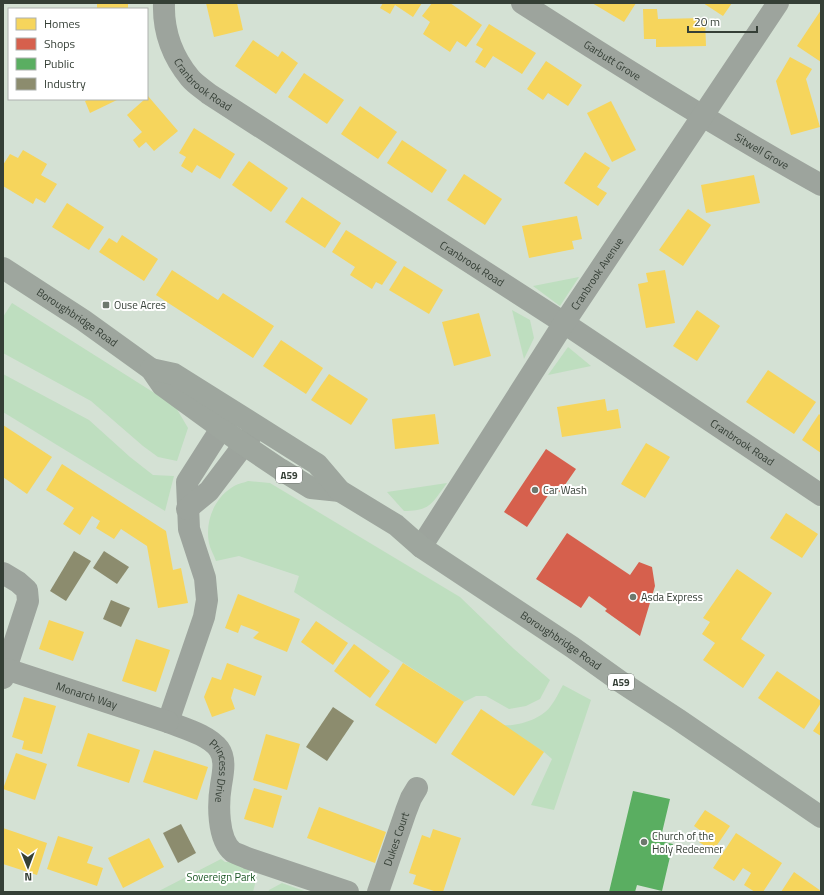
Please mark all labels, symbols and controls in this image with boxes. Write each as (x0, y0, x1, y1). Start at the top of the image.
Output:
legend (8, 8, 148, 100)
scale bar (688, 8, 757, 34)
text: 20 m (694, 12, 720, 31)
text: Homes (44, 14, 80, 33)
text: Shops (44, 34, 76, 53)
street label: Garbutt Grove (581, 36, 644, 85)
text: Public (44, 54, 74, 73)
street label: Cranbrook Road (170, 55, 235, 115)
text: Industry (44, 74, 86, 93)
street label: Sitwell Grove (732, 129, 792, 174)
street label: Cranbrook Avenue (567, 234, 627, 313)
street label: Cranbrook Road (437, 237, 507, 290)
street label: Boroughbridge Road (33, 284, 121, 351)
place label: Ouse Acres (114, 297, 166, 313)
marker: Ouse Acres (101, 300, 111, 310)
street label: Cranbrook Road (707, 415, 778, 470)
road number: A59 (276, 467, 302, 483)
place label: Car Wash (543, 482, 587, 498)
marker: Car Wash (530, 485, 540, 495)
place label: Asda Express (641, 589, 703, 605)
marker: Asda Express (628, 592, 638, 602)
street label: Boroughbridge Road (517, 607, 605, 674)
road number: A59 (608, 674, 634, 690)
street label: Monarch Way (54, 678, 120, 713)
street label: Princess Drive (206, 735, 231, 803)
street label: Dukes Court (380, 810, 413, 868)
place label: Church of the Holy Redeemer (652, 828, 723, 857)
marker: Church of the Holy Redeemer (639, 837, 649, 847)
north arrow (8, 847, 48, 887)
text: N (24, 869, 32, 885)
park label: Sovereign Park (186, 869, 256, 885)

